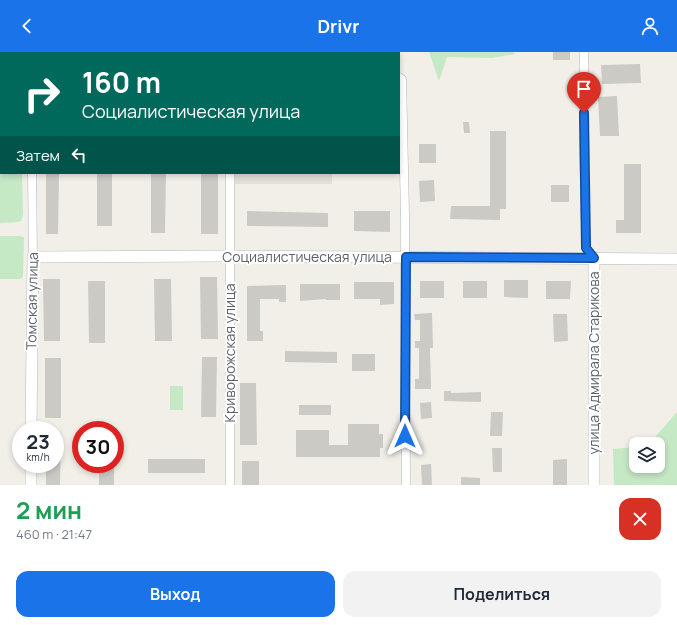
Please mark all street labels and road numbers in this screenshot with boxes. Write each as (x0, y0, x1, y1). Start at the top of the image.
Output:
street label: Социалистическая улица (222, 247, 392, 266)
street label: Томская улица (21, 252, 42, 350)
street label: улица Адмирала Старикова (584, 271, 603, 455)
street label: Криворожская улица (220, 284, 239, 422)

